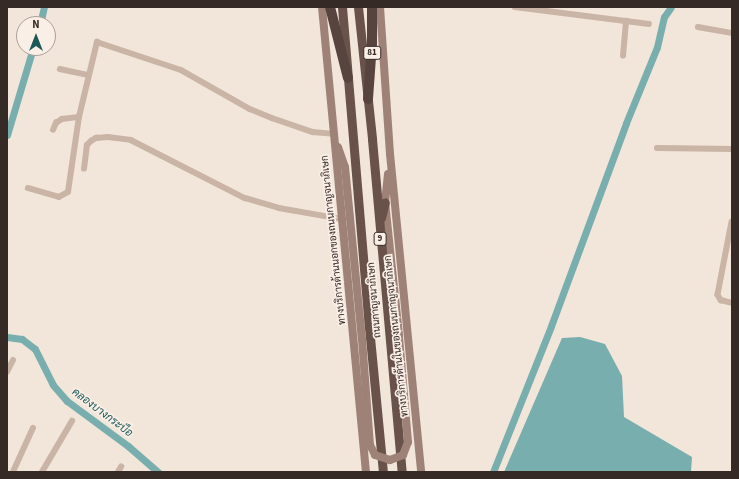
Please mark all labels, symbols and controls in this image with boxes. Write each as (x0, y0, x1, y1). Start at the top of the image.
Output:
north arrow (16, 16, 56, 56)
text: N (32, 17, 40, 32)
road number: 81 (363, 46, 381, 60)
street label: ทางบริการด้านนอกของถนนกาญจนาภิเษก (319, 155, 349, 325)
road number: 9 (373, 232, 387, 246)
street label: ทางบริการด้านในของถนนกาญจนาภิเษก (383, 255, 411, 417)
street label: ถนนกาญจนาภิเษก (366, 262, 384, 338)
water label: คลองบางกระบือ (69, 386, 135, 440)

